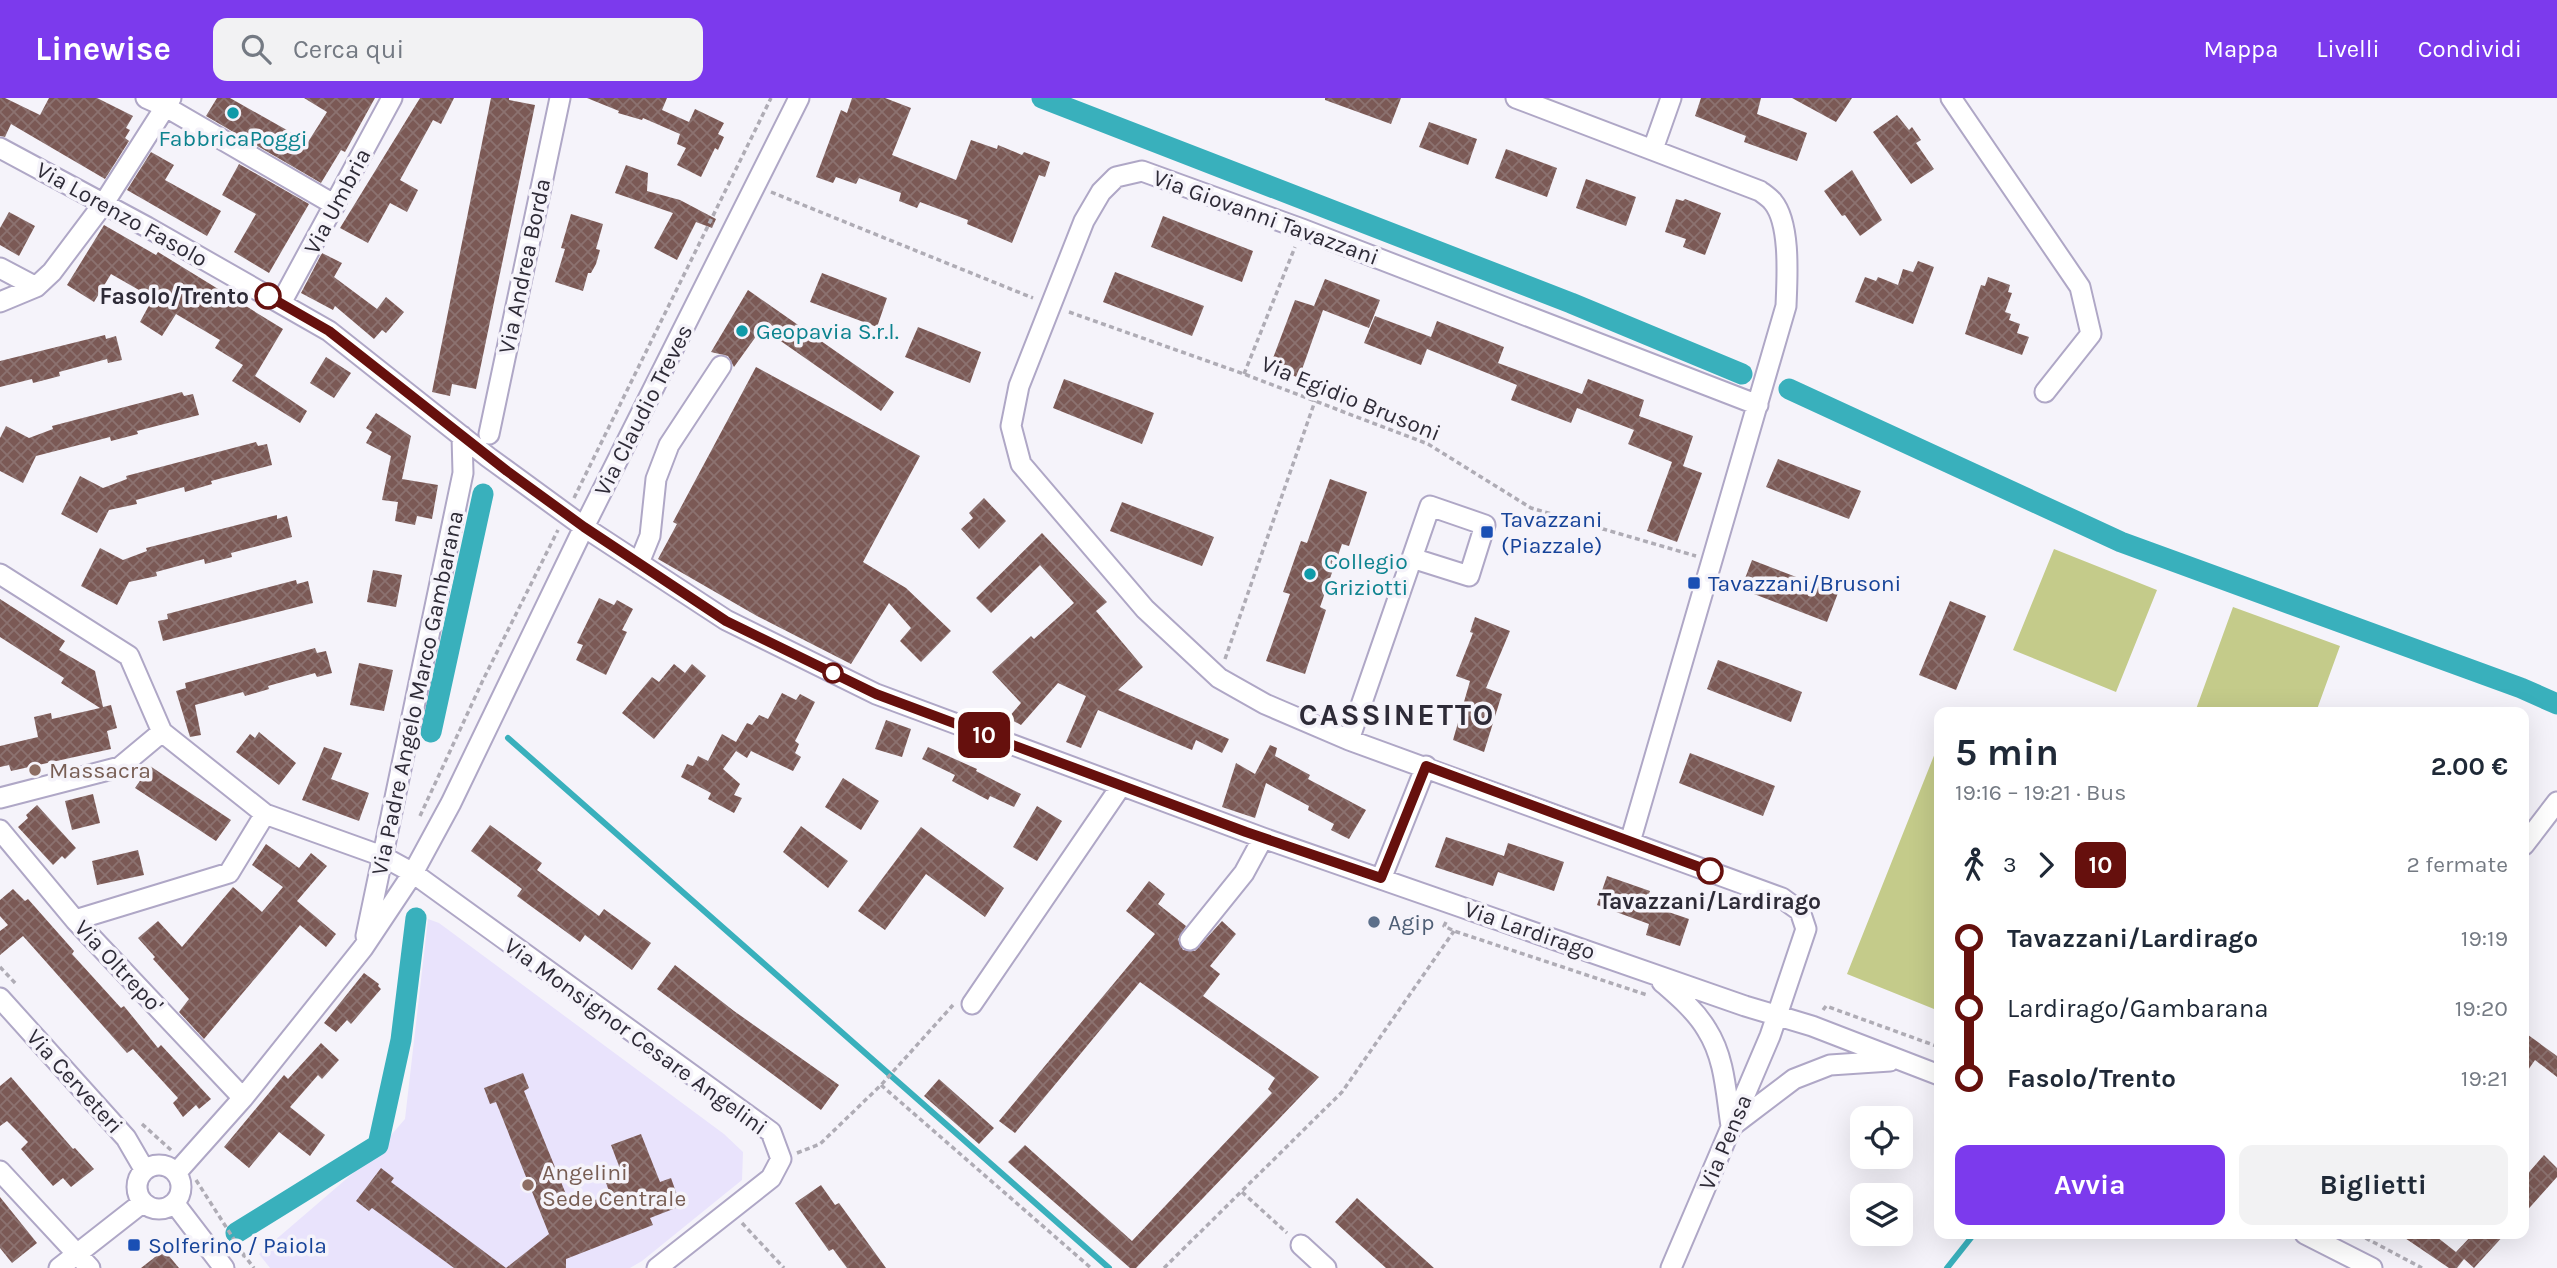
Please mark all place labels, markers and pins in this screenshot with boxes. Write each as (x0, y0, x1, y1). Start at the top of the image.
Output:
marker: FabbricaPoggi (225, 105, 241, 121)
place label: FabbricaPoggi (158, 125, 308, 152)
place label: Fasolo/Trento (100, 283, 249, 310)
marker: Fasolo/Trento (255, 283, 281, 309)
place label: Geopavia S.r.l. (756, 318, 899, 345)
marker: Geopavia S.r.l. (734, 323, 750, 339)
place label: Tavazzani (Piazzale) (1501, 506, 1603, 559)
marker: Tavazzani (Piazzale) (1479, 524, 1495, 540)
place label: Collegio Griziotti (1324, 548, 1408, 601)
marker: Collegio Griziotti (1302, 566, 1318, 582)
place label: Tavazzani/Brusoni (1708, 570, 1901, 597)
marker: Tavazzani/Brusoni (1686, 575, 1702, 591)
unlabelled marker (823, 663, 843, 683)
place label: Massacra (49, 757, 151, 784)
marker: Massacra (27, 762, 43, 778)
marker: Tavazzani/Lardirago (1697, 858, 1723, 884)
place label: Tavazzani/Lardirago (1599, 888, 1821, 915)
place label: Agip (1388, 909, 1435, 936)
marker: Agip (1366, 914, 1382, 930)
place label: Angelini Sede Centrale (542, 1159, 686, 1212)
marker: Angelini Sede Centrale (520, 1177, 536, 1193)
place label: Solferino / Paiola (148, 1232, 327, 1259)
marker: Solferino / Paiola (126, 1237, 142, 1253)

